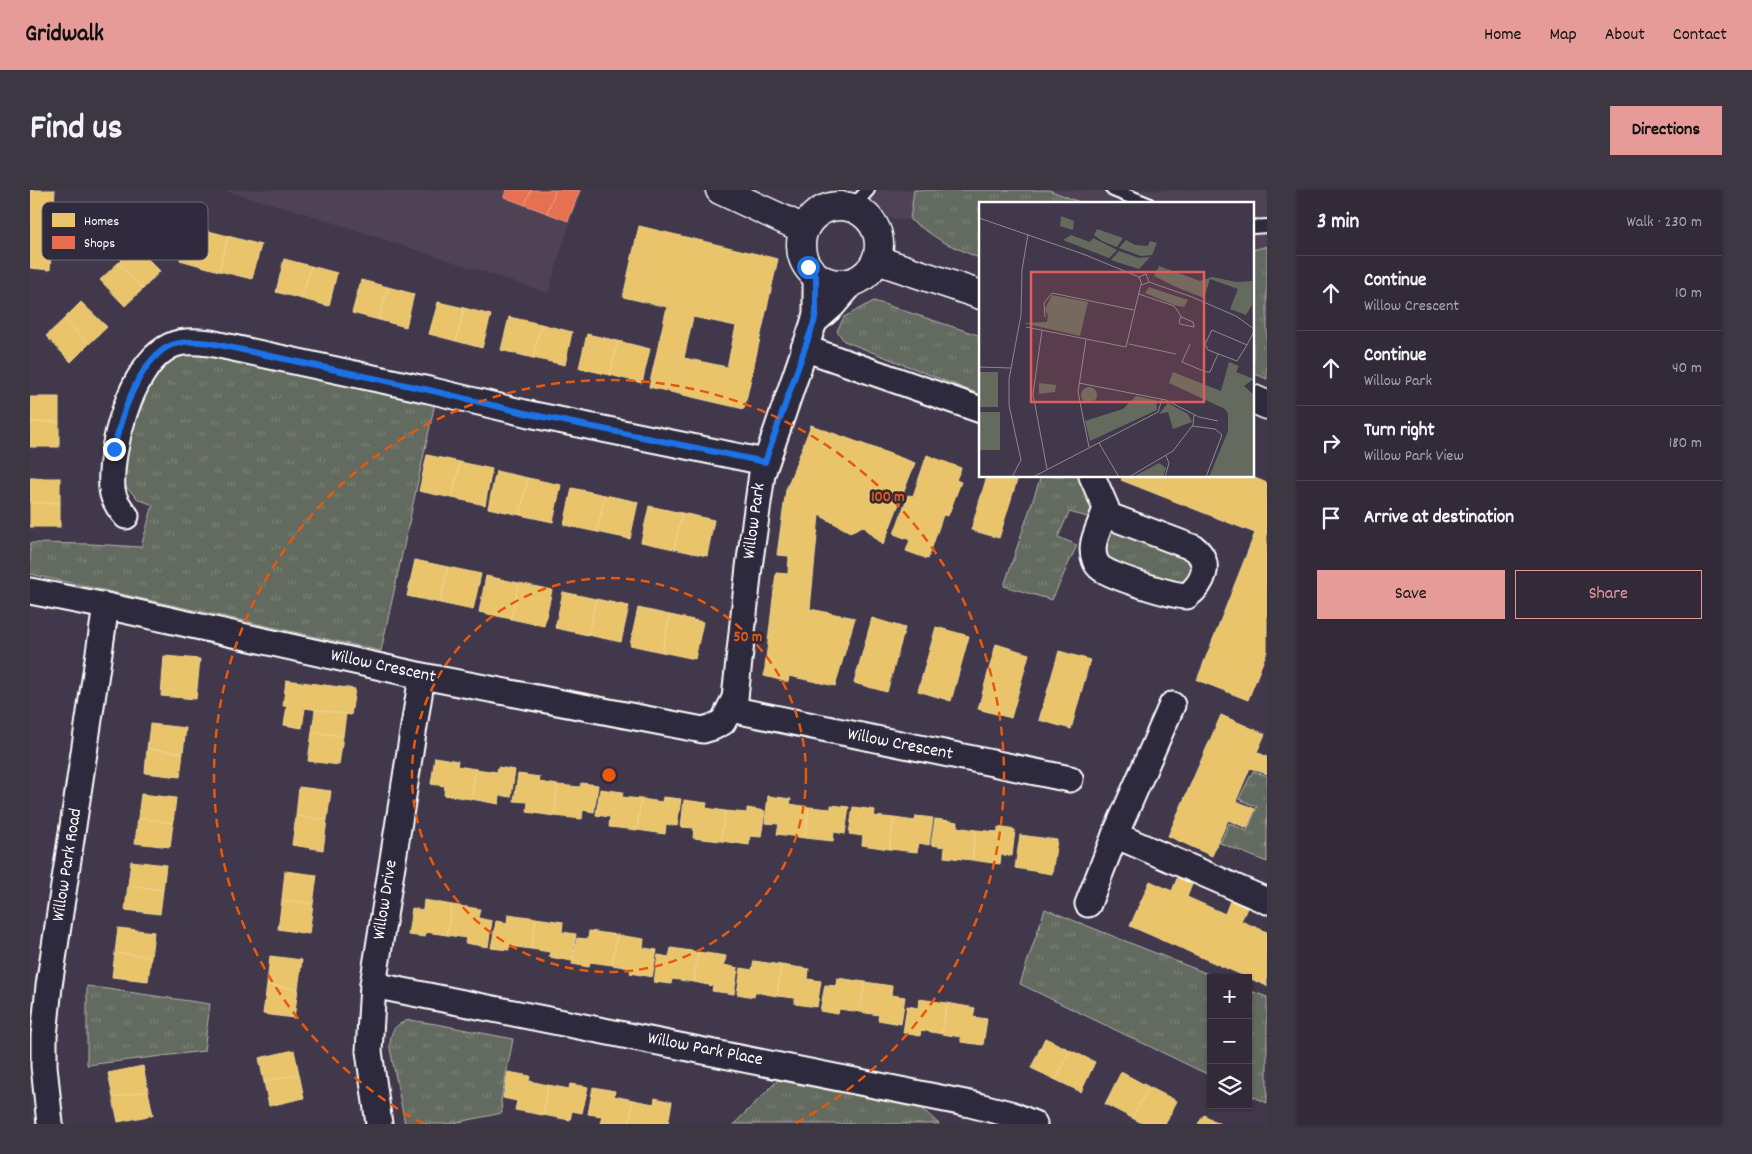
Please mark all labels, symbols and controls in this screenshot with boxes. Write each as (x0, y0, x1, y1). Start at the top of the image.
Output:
text: Gridwalk (25, 18, 104, 52)
text: Home (1484, 23, 1521, 48)
text: Map (1549, 23, 1577, 48)
text: About (1605, 23, 1645, 48)
text: Contact (1673, 23, 1727, 48)
text: Find us (30, 105, 122, 155)
button: Directions (1610, 106, 1722, 155)
legend (42, 202, 208, 260)
inset map (979, 202, 1254, 478)
text: 3 min (1317, 208, 1359, 238)
text: Walk · 230 m (1626, 211, 1702, 234)
text: Homes (84, 212, 119, 232)
text: Shops (84, 234, 115, 254)
route start (797, 256, 820, 279)
text: Continue (1364, 268, 1426, 295)
icon: ahead (1317, 279, 1345, 307)
text: 10 m (1675, 282, 1702, 305)
text: Willow Crescent (1364, 295, 1459, 318)
text: Continue (1364, 343, 1426, 370)
icon: ahead (1317, 354, 1345, 382)
text: 40 m (1672, 357, 1702, 380)
text: Willow Park (1364, 370, 1432, 393)
text: Turn right (1364, 418, 1435, 445)
icon: right (1317, 429, 1345, 457)
text: 180 m (1669, 432, 1702, 455)
route end (103, 438, 126, 461)
text: Willow Park View (1364, 445, 1464, 468)
street label: Willow Park (737, 481, 773, 561)
text: 100 m (871, 487, 905, 509)
icon: arrive (1317, 504, 1345, 532)
text: Arrive at destination (1364, 505, 1514, 532)
button: Save (1317, 570, 1505, 619)
button: Share (1515, 570, 1702, 619)
text: 50 m (734, 627, 762, 649)
street label: Willow Crescent (328, 644, 438, 690)
street label: Willow Crescent (845, 723, 955, 768)
centre of rings (600, 766, 618, 784)
street label: Willow Park Road (47, 807, 89, 923)
street label: Willow Drive (367, 858, 405, 942)
map controls (1207, 974, 1252, 1109)
button: + (1207, 974, 1252, 1019)
button: − (1207, 1019, 1252, 1064)
street label: Willow Park Place (645, 1027, 765, 1073)
button: layers (1207, 1064, 1252, 1109)

